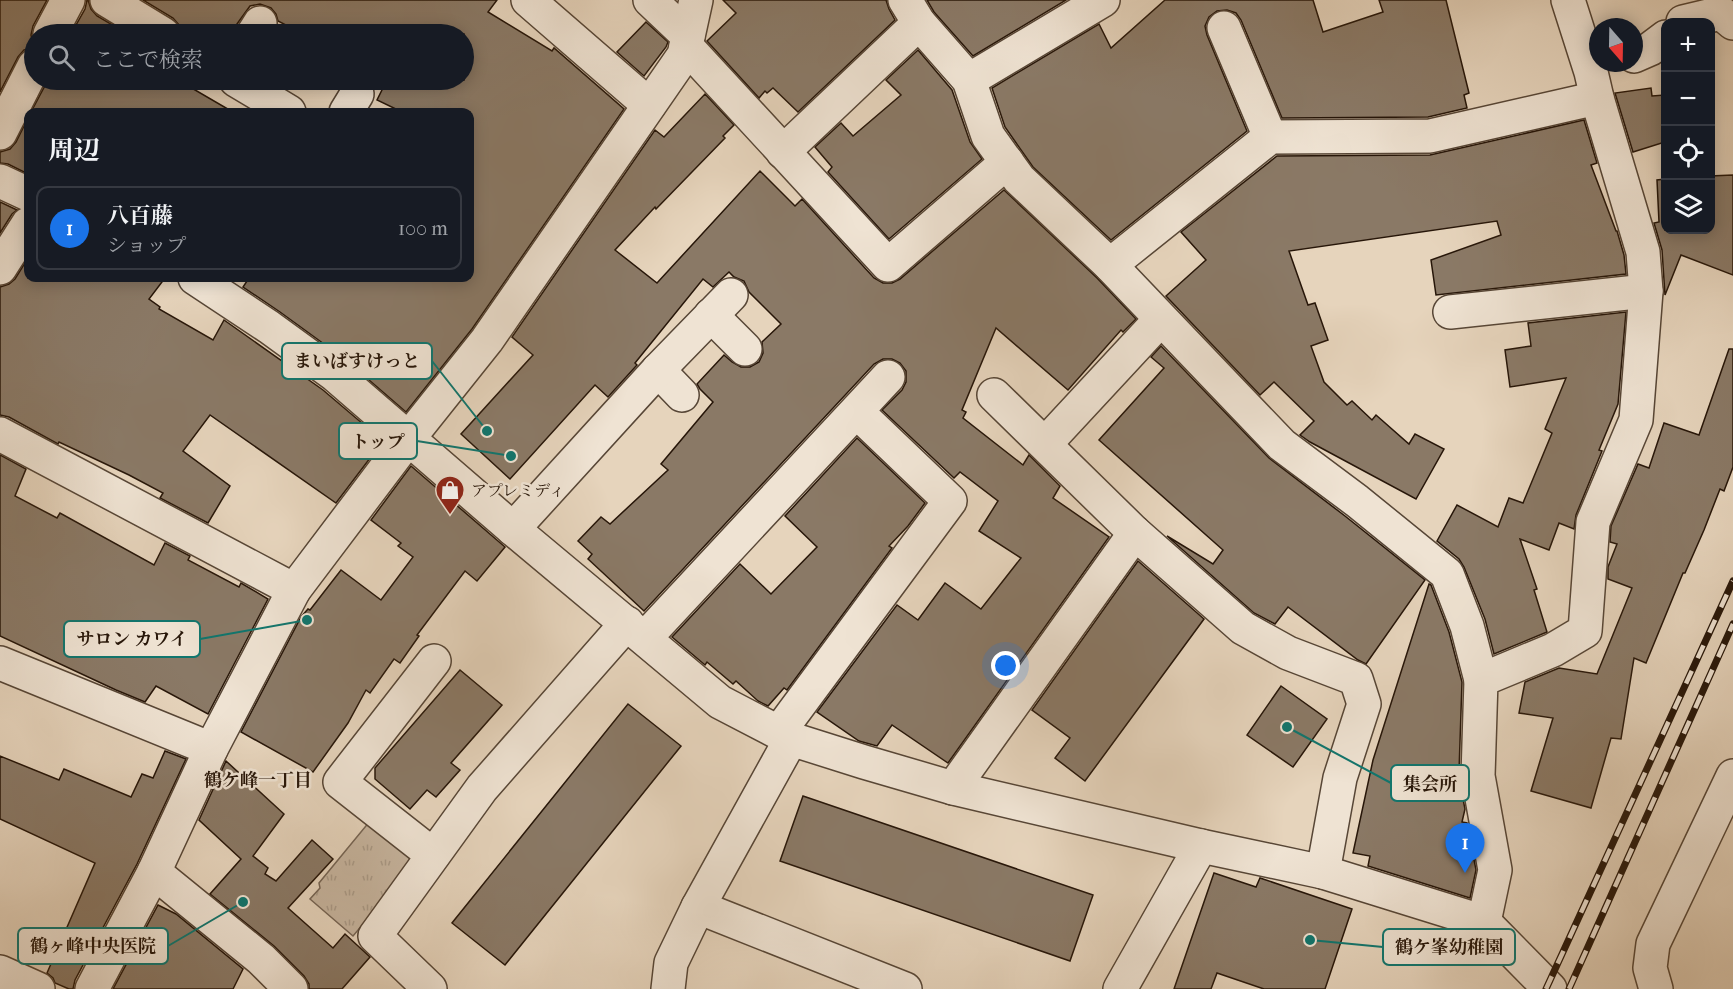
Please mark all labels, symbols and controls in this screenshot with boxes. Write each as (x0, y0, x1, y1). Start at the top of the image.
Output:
north arrow (1589, 18, 1643, 72)
map controls (1661, 18, 1715, 234)
button: + (1661, 18, 1715, 72)
search box (24, 24, 474, 90)
icon: search (45, 41, 78, 74)
text: ここで検索 (93, 47, 203, 73)
button: − (1661, 72, 1715, 126)
button: locate (1661, 126, 1715, 180)
text: 周辺 (48, 135, 100, 166)
button: layers (1661, 180, 1715, 234)
text: 八百藤 (107, 203, 173, 229)
text: 1 (66, 217, 73, 240)
text: 100 m (398, 217, 448, 240)
text: ショップ (107, 234, 187, 257)
callout: まいばすけっと (282, 343, 432, 379)
text: まいばすけっと (294, 351, 420, 372)
callout: トップ (339, 423, 417, 459)
text: トップ (351, 432, 405, 453)
shop icon: アプレミディ (434, 474, 466, 516)
place label: アプレミディ (471, 481, 565, 500)
callout: サロン カワイ (64, 621, 200, 657)
text: サロン カワイ (76, 629, 188, 650)
your location (991, 651, 1020, 680)
callout: 集会所 (1391, 765, 1469, 801)
district label: 鶴ケ峰一丁目 (204, 770, 312, 791)
text: 集会所 (1403, 774, 1457, 795)
pin: 1 (1446, 824, 1484, 873)
callout: 鶴ヶ峰中央医院 (18, 928, 168, 964)
callout: 鶴ケ峯幼稚園 (1383, 929, 1515, 965)
text: 鶴ヶ峰中央医院 (30, 936, 156, 957)
text: 鶴ケ峯幼稚園 (1395, 937, 1503, 958)

